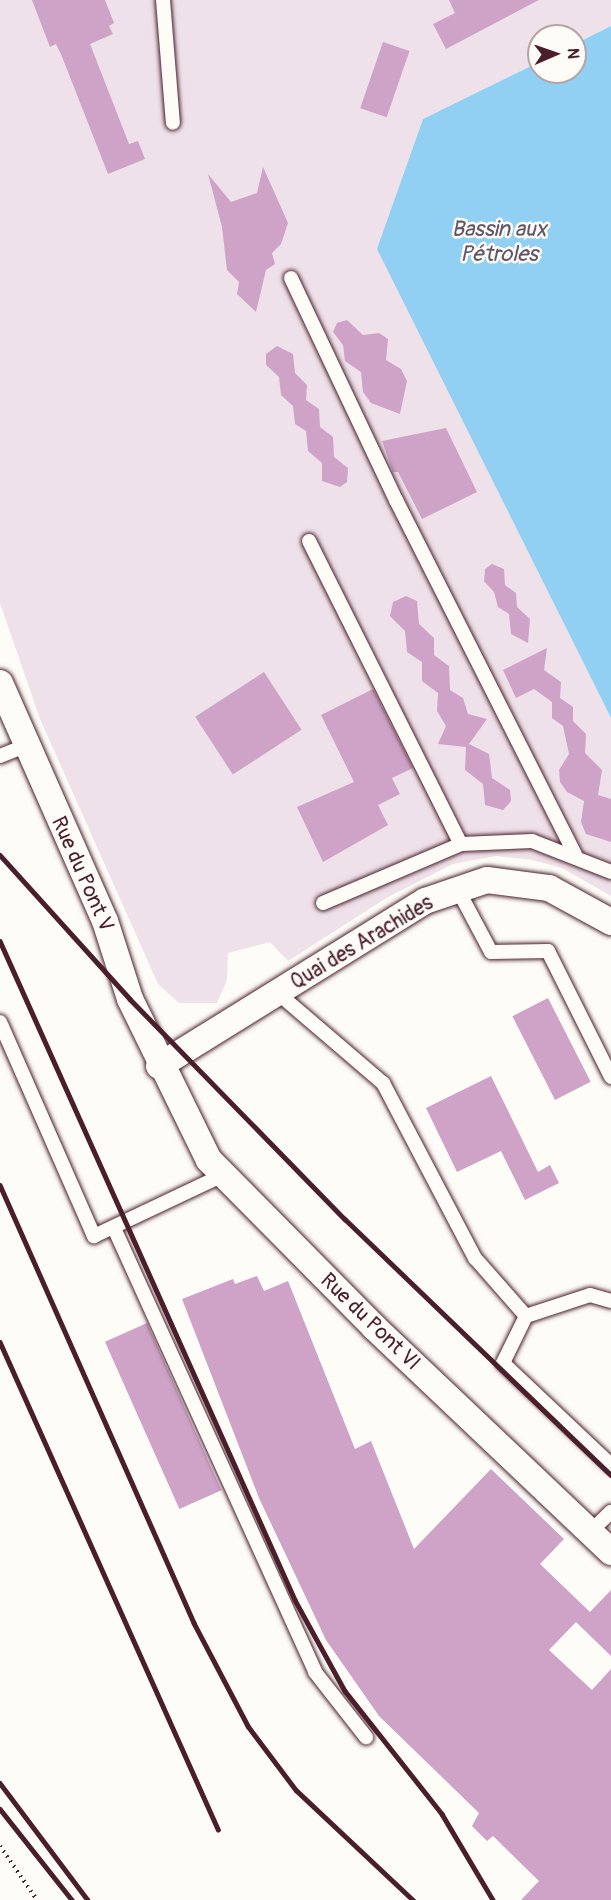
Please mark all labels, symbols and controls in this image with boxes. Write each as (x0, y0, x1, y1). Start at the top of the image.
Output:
north arrow (527, 24, 587, 84)
text: N (563, 48, 583, 59)
water label: Bassin aux Pétroles (451, 216, 547, 268)
street label: Rue du Pont V (45, 813, 119, 935)
street label: Quai des Arachides (286, 891, 438, 995)
street label: Rue du Pont VI (315, 1268, 425, 1376)

